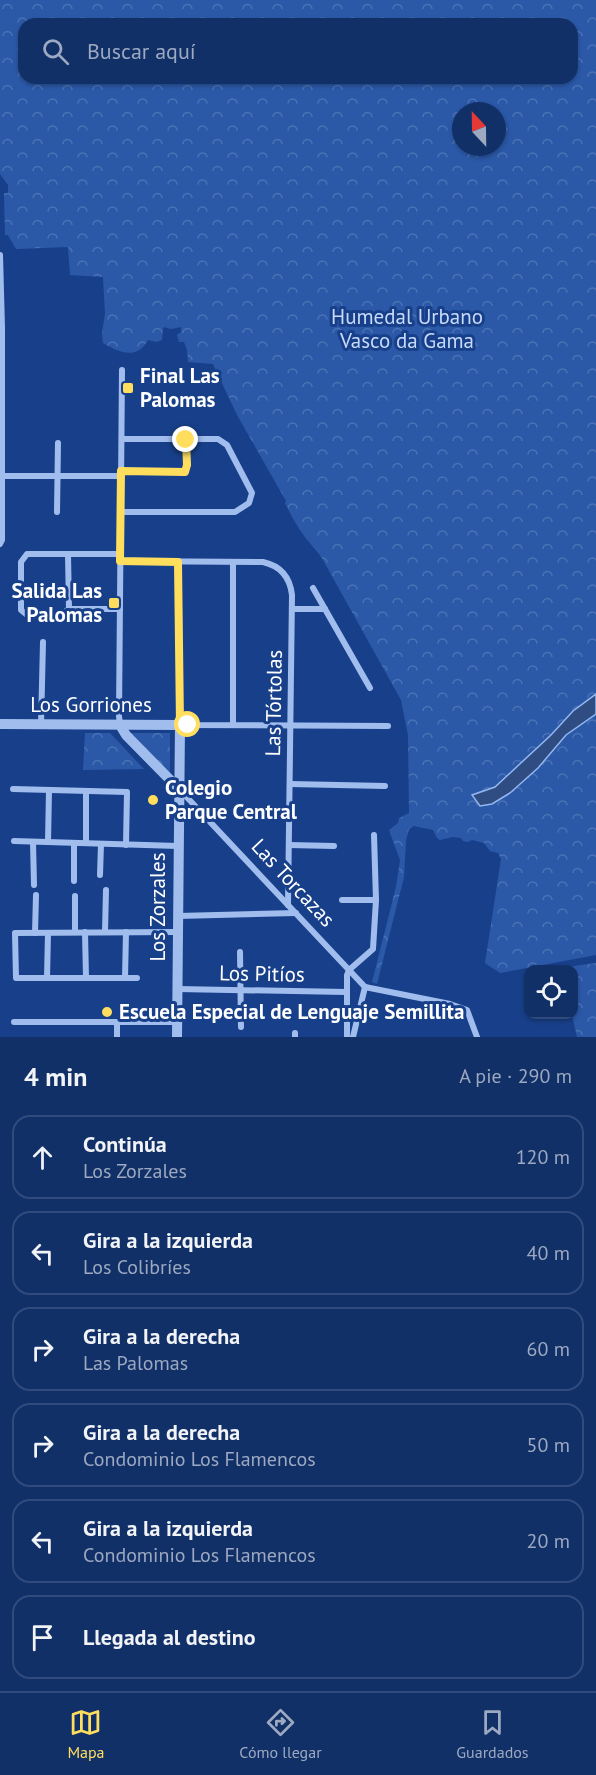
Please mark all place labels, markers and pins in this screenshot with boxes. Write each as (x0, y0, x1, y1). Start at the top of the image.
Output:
place label: Final Las Palomas (140, 362, 220, 413)
marker: Final Las Palomas (121, 381, 135, 395)
place label: Salida Las Palomas (12, 577, 102, 628)
marker: Salida Las Palomas (107, 596, 121, 610)
place label: Colegio Parque Central (165, 774, 298, 825)
marker: Colegio Parque Central (146, 793, 160, 807)
place label: Escuela Especial de Lenguaje Semillita (119, 998, 464, 1025)
marker: Escuela Especial de Lenguaje Semillita (100, 1005, 114, 1019)

